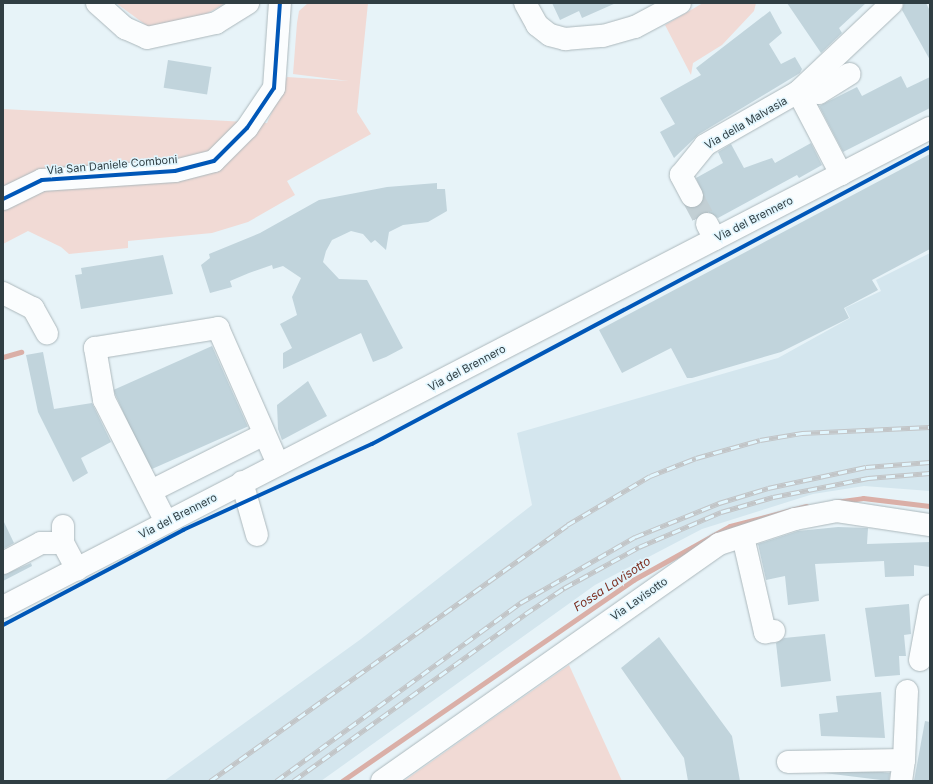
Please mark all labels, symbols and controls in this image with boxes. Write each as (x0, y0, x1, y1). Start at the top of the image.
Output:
street label: Via della Malvasia (702, 94, 790, 152)
street label: Via San Daniele Comboni (46, 153, 178, 177)
street label: Via del Brennero (713, 194, 795, 244)
street label: Via del Brennero (426, 342, 508, 394)
street label: Via del Brennero (137, 491, 219, 541)
water label: Fossa Lavisotto (571, 554, 653, 614)
street label: Via Lavisotto (608, 575, 670, 623)

